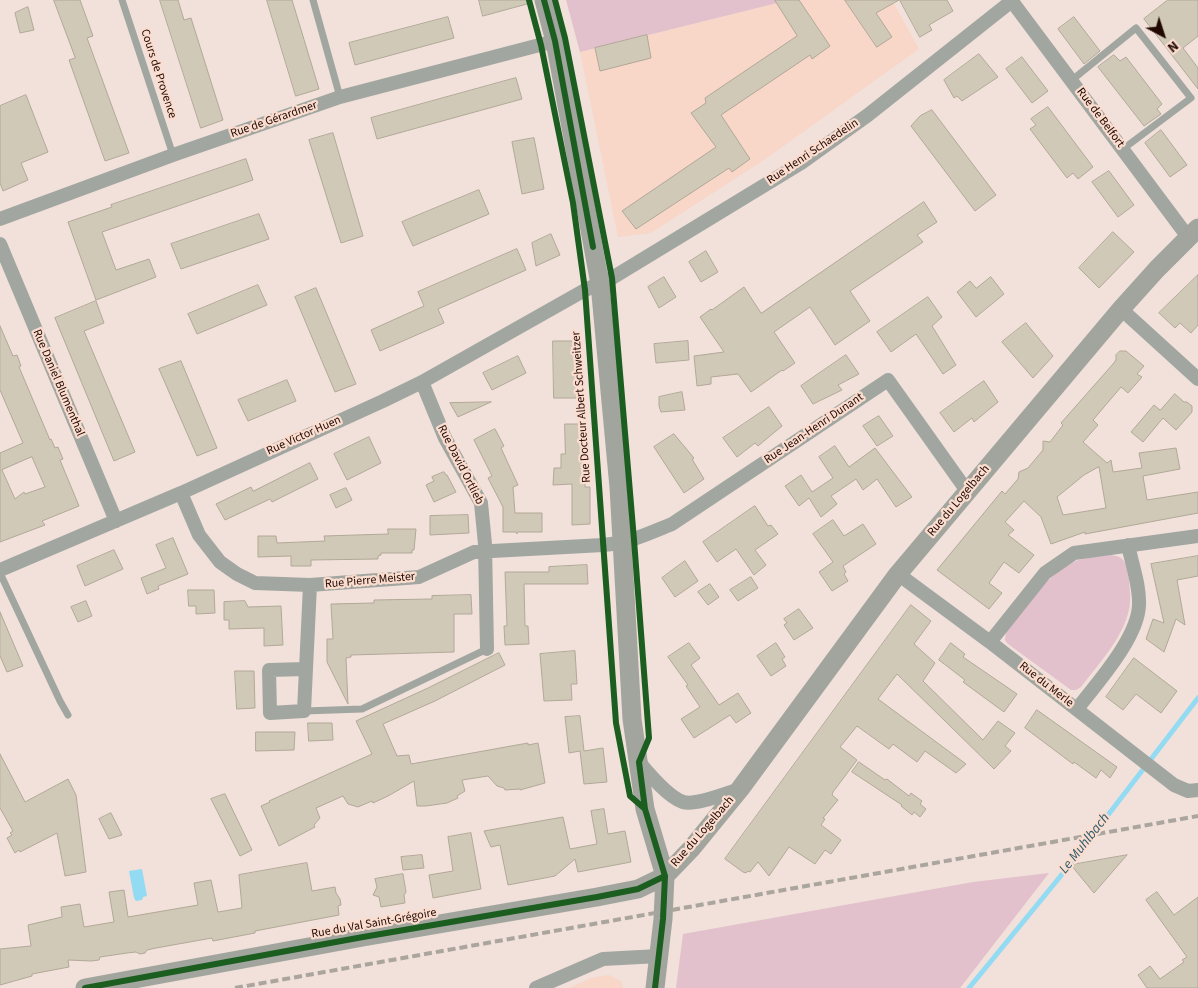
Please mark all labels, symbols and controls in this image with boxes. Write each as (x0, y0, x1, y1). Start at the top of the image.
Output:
north arrow (1138, 10, 1188, 60)
street label: Cours de Provence (137, 28, 179, 120)
text: N (1163, 36, 1183, 57)
street label: Rue de Belfort (1073, 85, 1127, 151)
street label: Rue de Gérardmer (229, 98, 319, 142)
street label: Rue Henri Schaedelin (765, 116, 861, 188)
street label: Rue Daniel Blumenthal (29, 327, 87, 439)
street label: Rue Docteur Albert Schweitzer (570, 331, 594, 483)
street label: Rue Jean-Henri Dunant (762, 390, 866, 468)
street label: Rue Victor Huen (265, 413, 343, 459)
street label: Rue David Ortlieb (434, 423, 486, 507)
street label: Rue du Logelbach (925, 462, 993, 540)
street label: Rue Pierre Meister (324, 570, 416, 592)
street label: Rue du Merle (1016, 659, 1076, 711)
street label: Rue du Logelbach (668, 794, 738, 870)
water label: Le Muhlbach (1056, 810, 1114, 878)
street label: Rue du Val Saint-Grégoire (310, 906, 438, 942)

